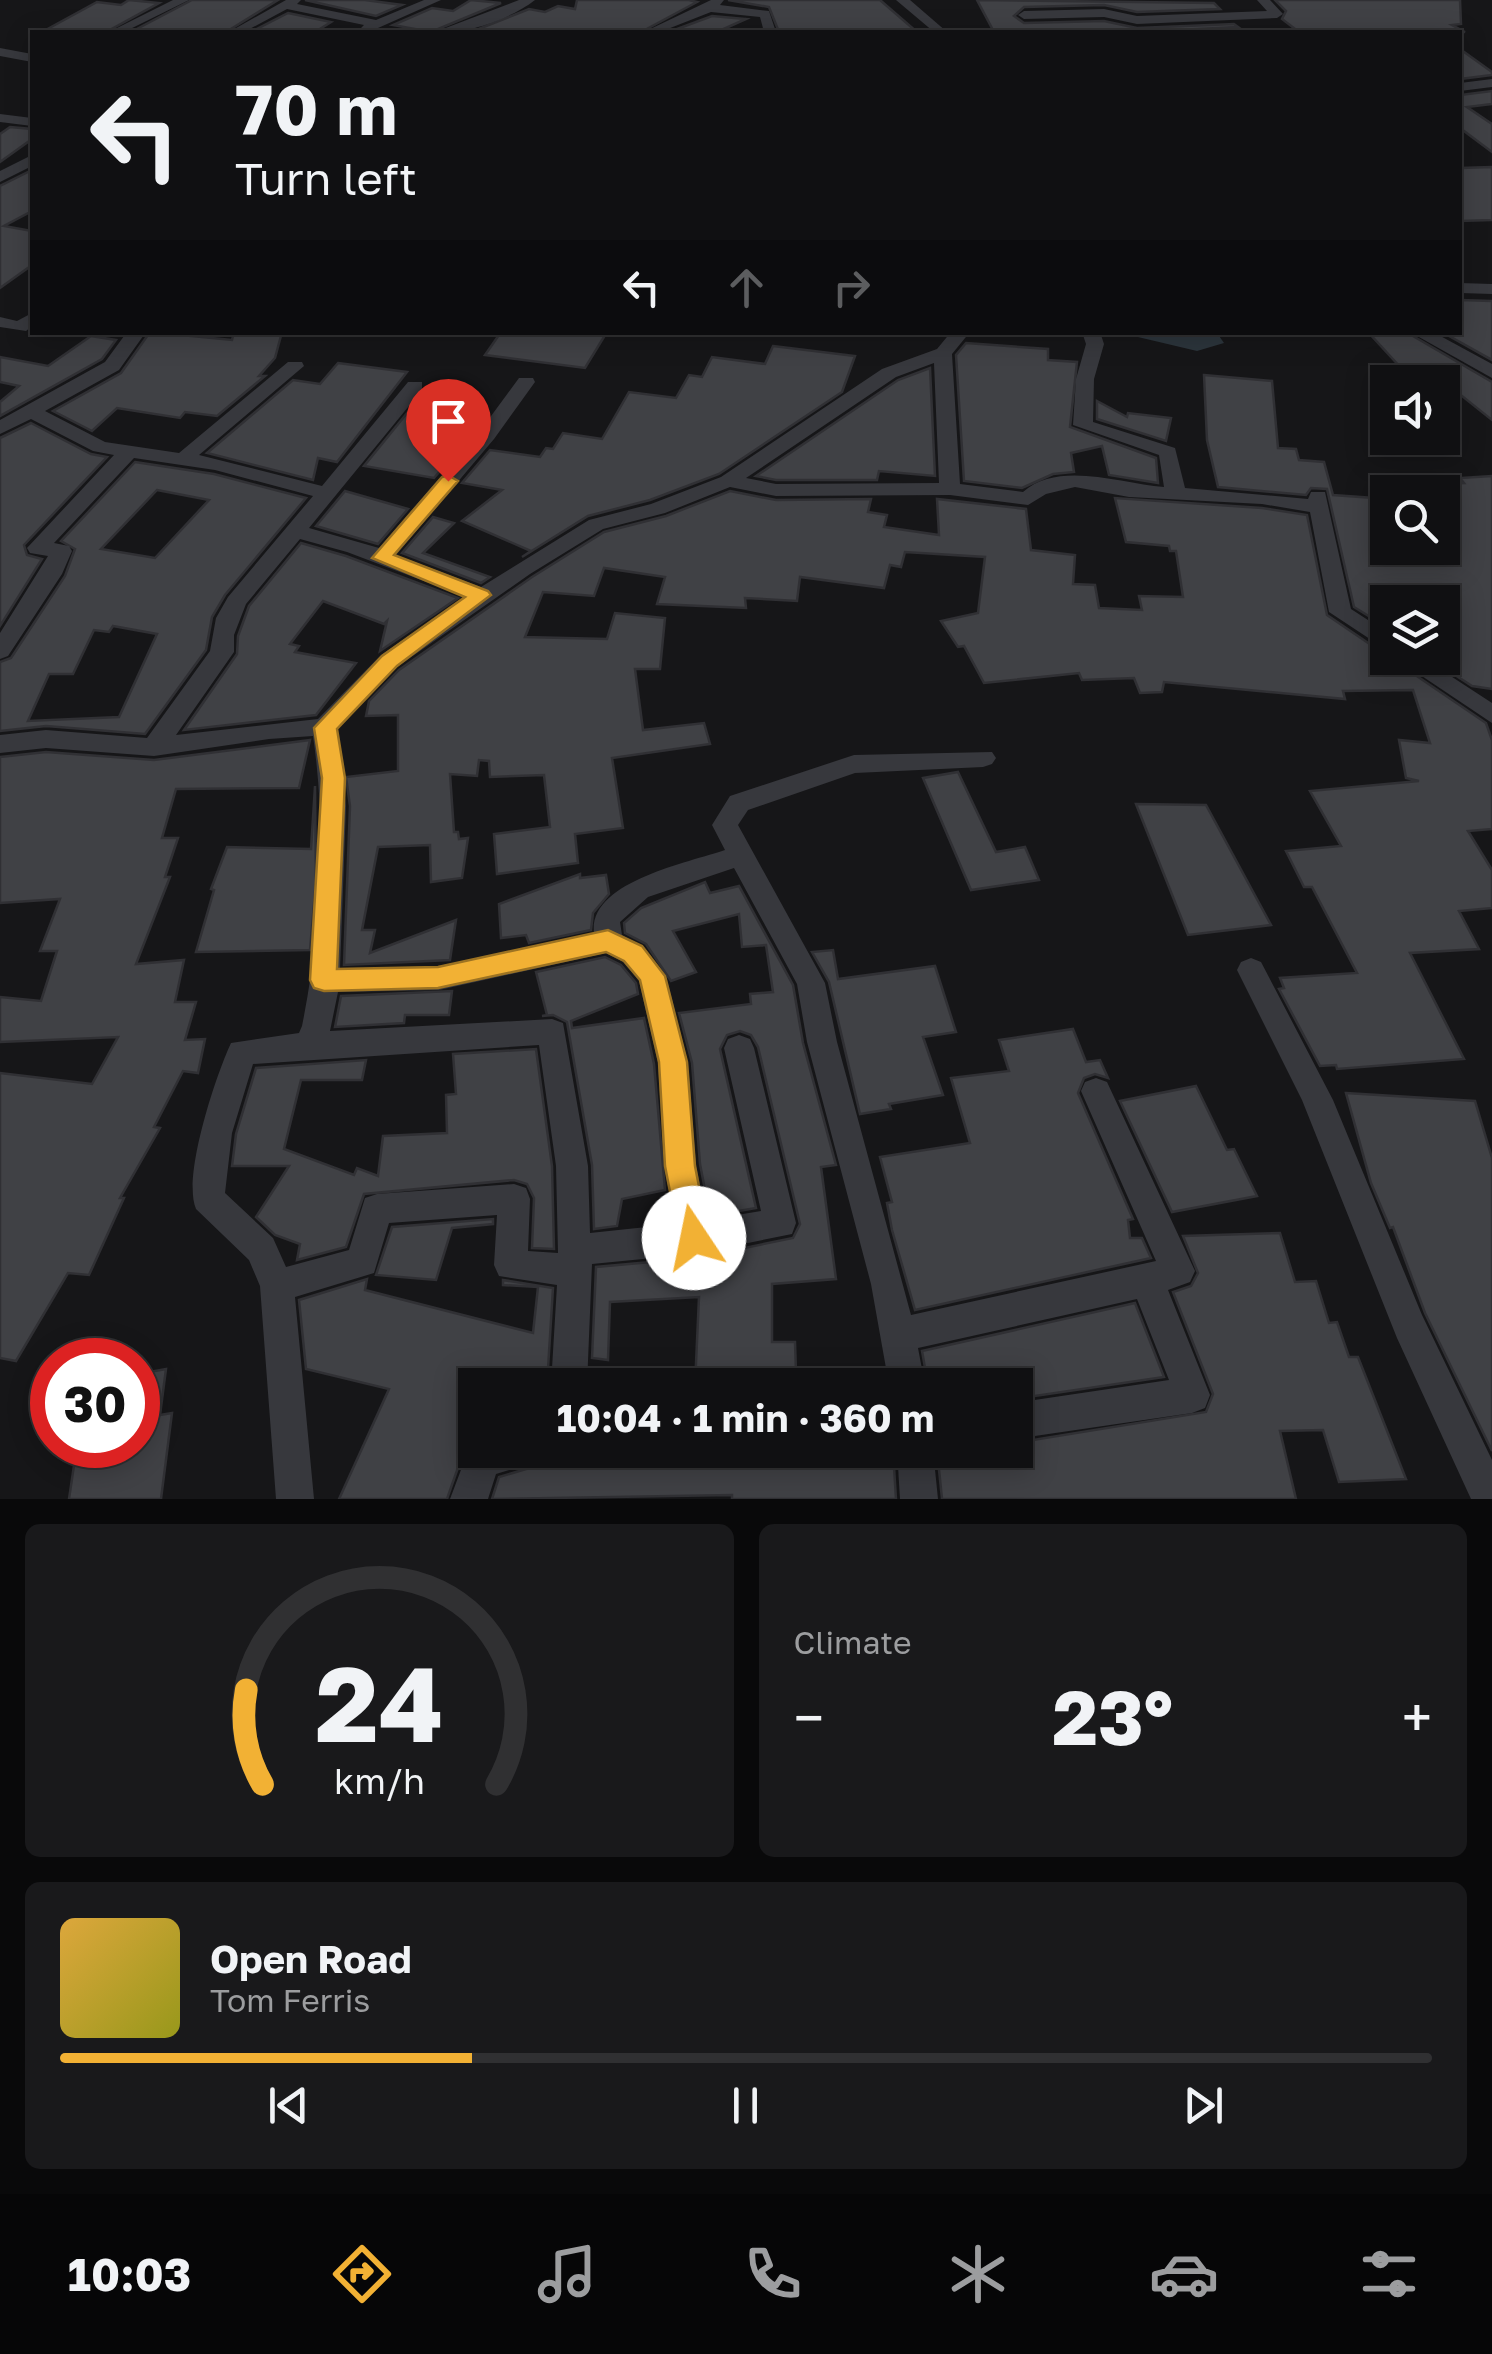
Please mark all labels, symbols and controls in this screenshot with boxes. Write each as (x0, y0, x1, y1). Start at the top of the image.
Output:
text: 70 m (235, 66, 397, 150)
icon: left (70, 70, 200, 200)
text: Turn left (235, 151, 417, 205)
icon: left (614, 260, 669, 315)
icon: ahead (719, 260, 774, 315)
icon: right (824, 260, 879, 315)
map controls (1370, 365, 1460, 675)
button: sound (1370, 365, 1460, 455)
pin (406, 379, 491, 482)
icon: arrive (421, 394, 476, 449)
button: search (1370, 475, 1460, 565)
button: layers (1370, 585, 1460, 675)
position arrow (642, 1186, 746, 1290)
speed limit sign: 30 (30, 1338, 160, 1468)
text: 10:04 · 1 min · 360 m (557, 1395, 934, 1440)
text: Climate (794, 1623, 912, 1661)
text: 24 (315, 1640, 443, 1765)
text: 23° (1052, 1671, 1173, 1762)
text: − (794, 1684, 824, 1750)
text: + (1402, 1684, 1432, 1750)
text: km/h (334, 1759, 425, 1802)
text: Open Road (210, 1936, 412, 1981)
text: Tom Ferris (210, 1981, 370, 2019)
icon: previous (261, 2078, 316, 2133)
icon: pause (718, 2078, 773, 2133)
icon: next (1176, 2078, 1231, 2133)
icon: directions (327, 2239, 397, 2309)
icon: music (532, 2239, 602, 2309)
icon: phone (738, 2239, 808, 2309)
icon: climate (943, 2239, 1013, 2309)
icon: car (1149, 2239, 1219, 2309)
icon: filters (1354, 2239, 1424, 2309)
text: 10:03 (68, 2247, 191, 2301)

